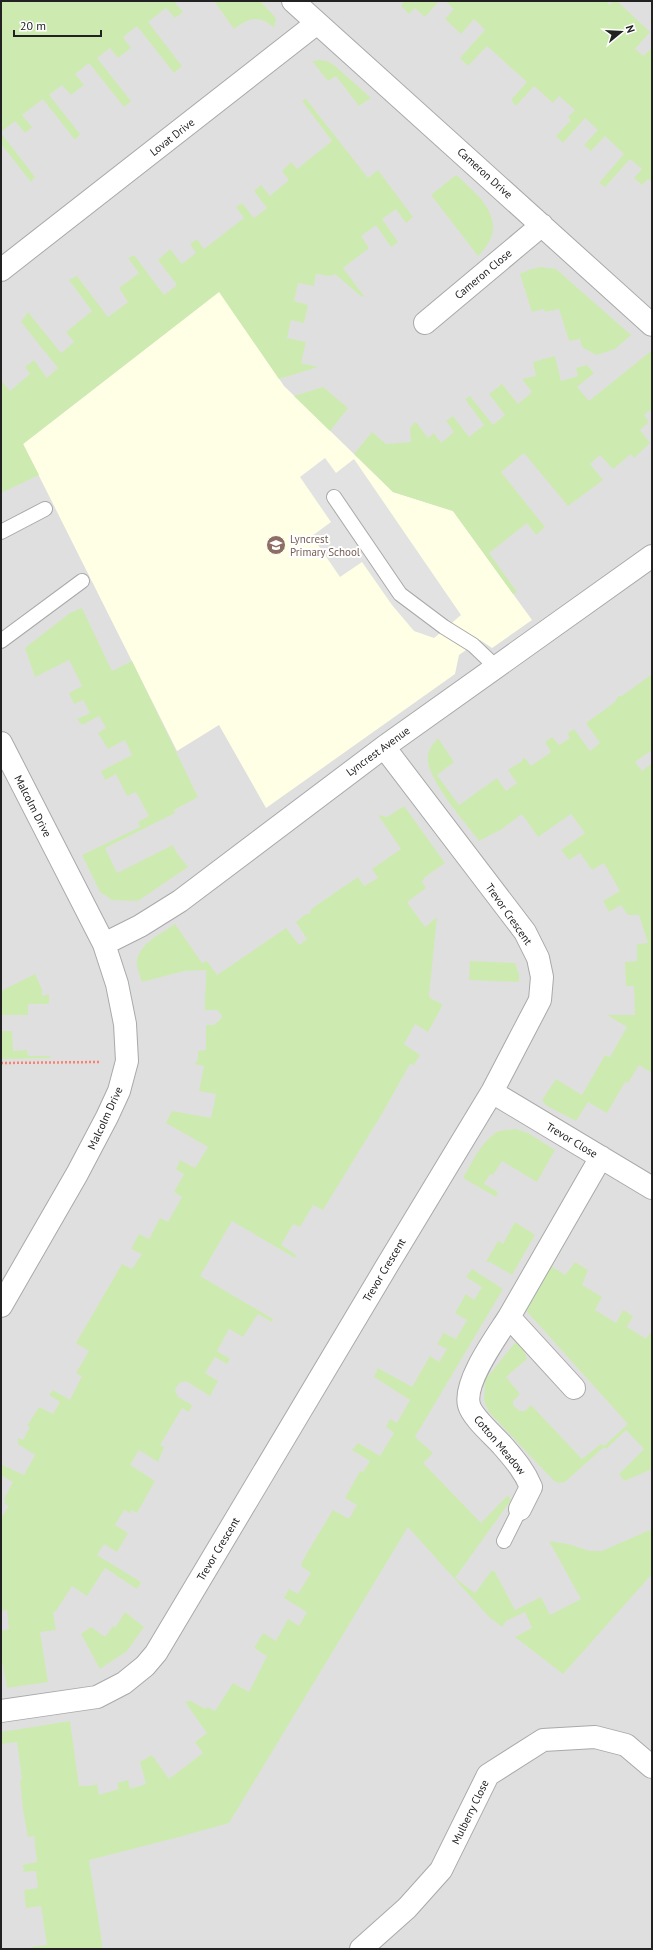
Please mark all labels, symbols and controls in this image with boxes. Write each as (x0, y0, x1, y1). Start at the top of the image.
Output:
scale bar (14, 12, 101, 38)
north arrow (601, 12, 641, 52)
text: 20 m (20, 18, 46, 33)
text: N (623, 23, 638, 35)
street label: Lovat Drive (147, 115, 197, 159)
street label: Cameron Drive (455, 145, 516, 202)
street label: Cameron Close (452, 246, 515, 302)
place label: Lyncrest Primary School (290, 532, 361, 559)
school or university icon: Lyncrest Primary School (265, 534, 287, 556)
street label: Lyncrest Avenue (343, 723, 413, 779)
street label: Malcolm Drive (11, 773, 55, 840)
street label: Trevor Crescent (483, 881, 536, 948)
street label: Malcolm Drive (84, 1084, 126, 1152)
street label: Trevor Close (544, 1119, 601, 1161)
street label: Trevor Crescent (359, 1235, 409, 1304)
street label: Cotton Meadow (471, 1412, 529, 1478)
street label: Trevor Crescent (193, 1514, 243, 1583)
street label: Mulberry Close (448, 1777, 492, 1847)

